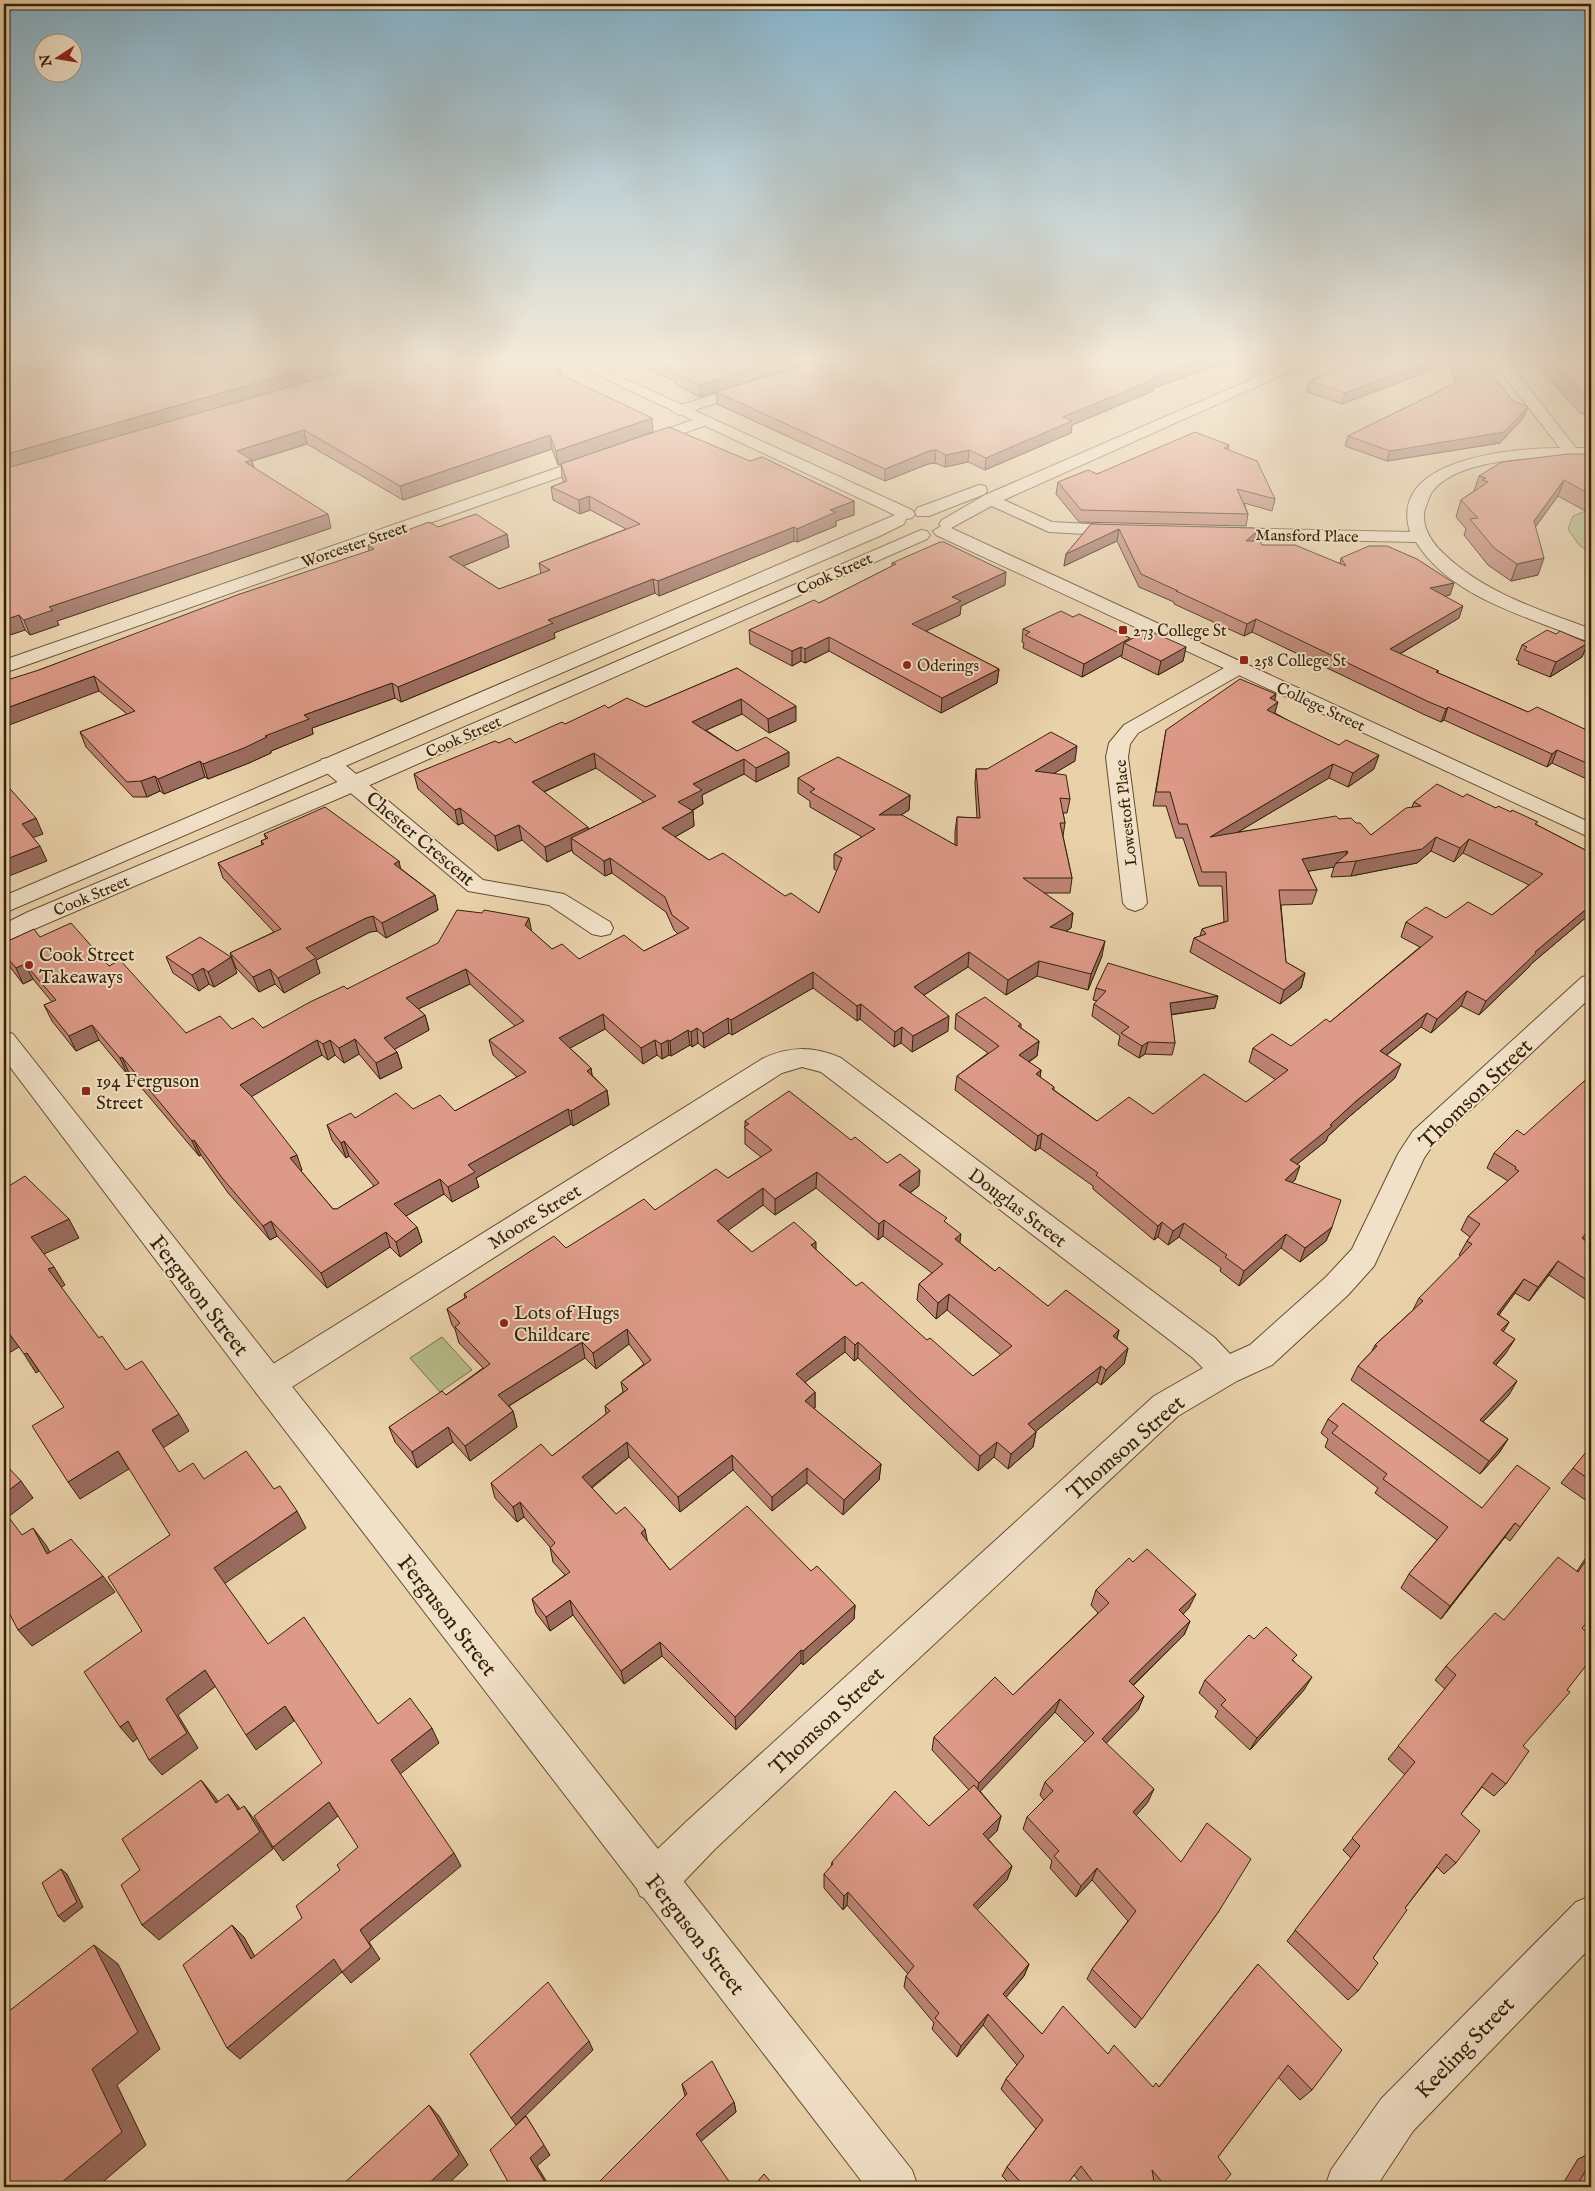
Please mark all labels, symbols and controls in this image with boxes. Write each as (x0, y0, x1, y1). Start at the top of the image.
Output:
north arrow (32, 32, 82, 82)
text: N (36, 53, 57, 69)
street label: Worcester Street (299, 518, 411, 573)
street label: Mansford Place (1255, 526, 1359, 548)
street label: Cook Street (794, 549, 876, 600)
place label: 273 College St (1133, 622, 1227, 642)
marker: 273 College St (1117, 624, 1129, 636)
place label: 258 College St (1254, 652, 1347, 672)
marker: 258 College St (1238, 654, 1250, 666)
place label: Oderings (917, 657, 979, 677)
marker: Oderings (901, 659, 913, 671)
street label: College Street (1273, 679, 1368, 737)
street label: Cook Street (423, 712, 505, 763)
street label: Lowestoft Place (1111, 759, 1143, 867)
street label: Chester Crescent (360, 787, 479, 892)
street label: Cook Street (51, 872, 133, 922)
place label: Cook Street Takeaways (39, 944, 135, 990)
marker: Cook Street Takeaways (23, 959, 35, 971)
street label: Thomson Street (1414, 1033, 1539, 1156)
place label: 194 Ferguson Street (96, 1070, 199, 1116)
marker: 194 Ferguson Street (80, 1085, 92, 1097)
street label: Douglas Street (963, 1164, 1071, 1254)
street label: Moore Street (484, 1179, 586, 1256)
street label: Ferguson Street (142, 1230, 255, 1363)
place label: Lots of Hugs Childcare (514, 1302, 619, 1348)
marker: Lots of Hugs Childcare (498, 1317, 510, 1329)
street label: Thomson Street (1062, 1389, 1191, 1507)
street label: Ferguson Street (390, 1550, 503, 1683)
street label: Thomson Street (764, 1661, 891, 1782)
street label: Ferguson Street (638, 1869, 751, 2002)
street label: Keeling Street (1410, 1991, 1521, 2105)

